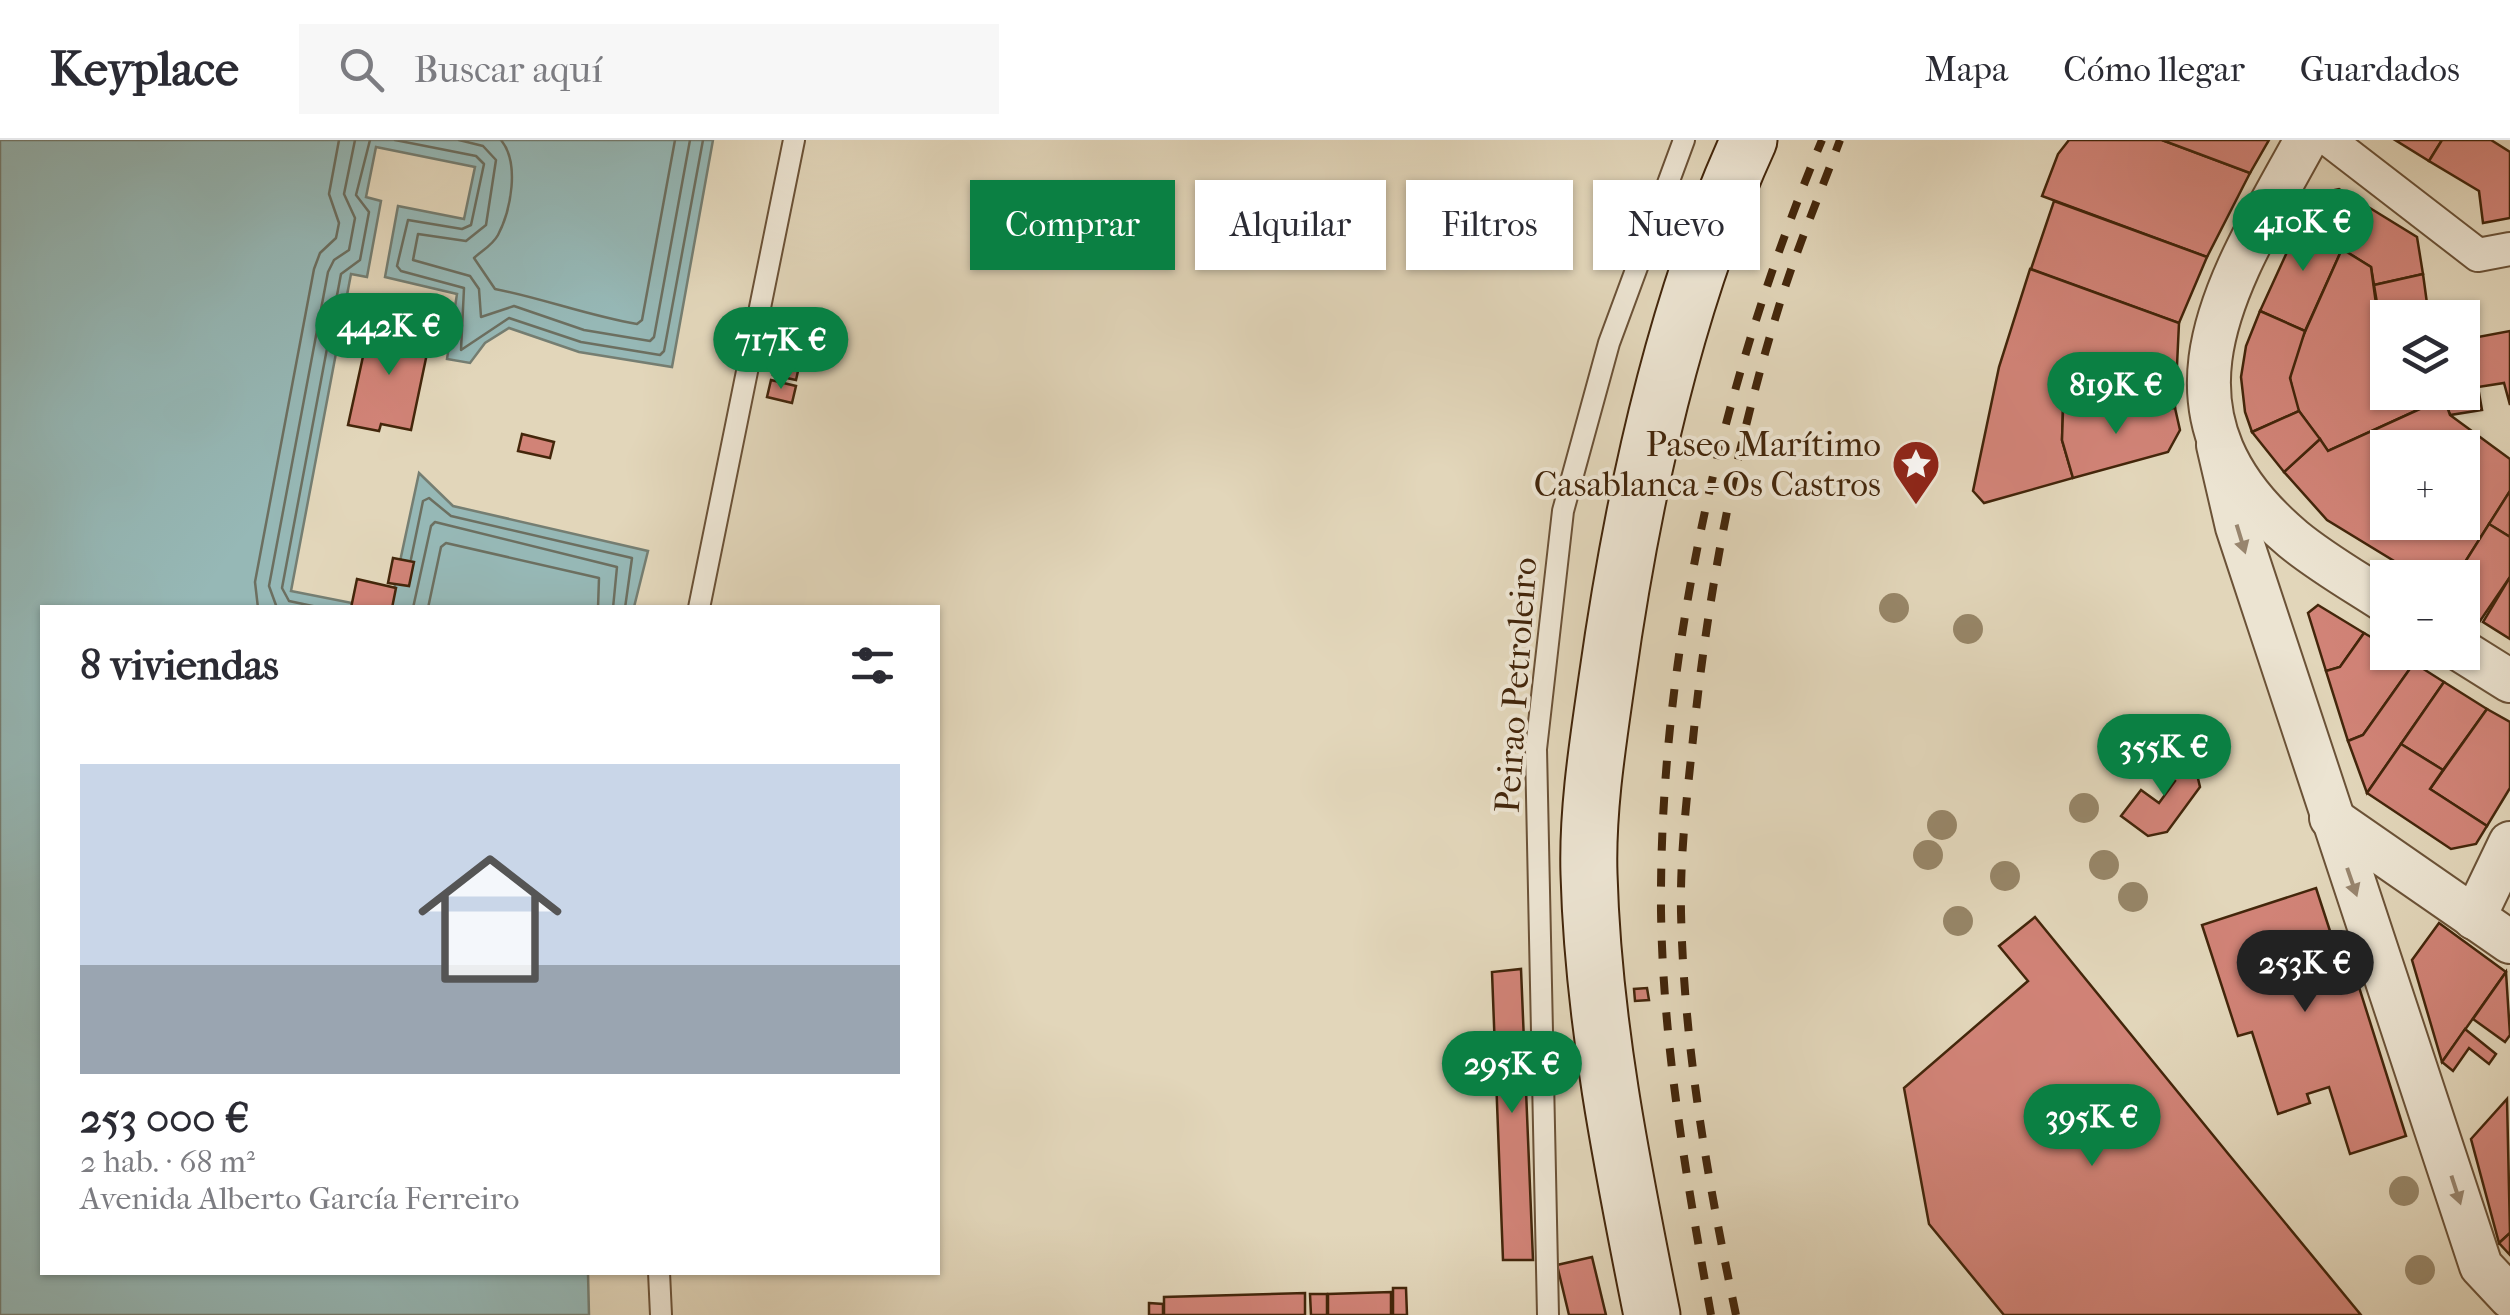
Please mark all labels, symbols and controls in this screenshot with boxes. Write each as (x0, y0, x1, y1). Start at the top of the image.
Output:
search box (299, 24, 999, 114)
text: Keyplace (50, 41, 239, 97)
icon: search (334, 42, 389, 97)
text: Buscar aquí (414, 47, 603, 92)
text: Mapa (1925, 49, 2008, 90)
text: Cómo llegar (2063, 49, 2245, 90)
text: Guardados (2300, 49, 2460, 90)
chip: Comprar (970, 180, 1175, 270)
chip: Alquilar (1195, 180, 1386, 270)
chip: Filtros (1406, 180, 1573, 270)
chip: Nuevo (1593, 180, 1760, 270)
pin: 410K € (2222, 189, 2384, 274)
text: 410K € (2255, 203, 2351, 240)
pin: 442K € (308, 293, 470, 378)
map controls (2370, 300, 2480, 670)
button: layers (2370, 300, 2480, 410)
text: 442K € (337, 307, 441, 344)
pin: 717K € (700, 307, 862, 392)
text: 717K € (735, 321, 827, 358)
pin: 819K € (2035, 352, 2197, 437)
text: 819K € (2069, 366, 2163, 403)
place label: Paseo Marítimo Casablanca - Os Castros (1534, 424, 1881, 505)
button: + (2370, 430, 2480, 540)
place icon: Paseo Marítimo Casablanca - Os Castros (1890, 438, 1942, 506)
one-way arrow (2234, 525, 2249, 555)
street label: Peirao Petroleiro (1487, 556, 1545, 814)
button: − (2370, 560, 2480, 670)
icon: filters (845, 638, 900, 693)
text: 8 viviendas (80, 641, 279, 690)
pin: 355K € (2083, 714, 2245, 799)
text: 355K € (2119, 728, 2209, 765)
icon: home (400, 829, 580, 1009)
one-way arrow (2345, 867, 2360, 897)
pin: 253K € (2224, 930, 2386, 1015)
text: 253K € (2259, 944, 2351, 981)
pin: 295K € (1431, 1031, 1593, 1116)
text: 295K € (1464, 1045, 1560, 1082)
pin: 395K € (2011, 1084, 2173, 1169)
text: 253 000 € (80, 1094, 249, 1143)
text: 395K € (2046, 1098, 2138, 1135)
text: 2 hab. · 68 m² (80, 1143, 255, 1180)
one-way arrow (2449, 1175, 2464, 1205)
text: Avenida Alberto García Ferreiro (80, 1180, 519, 1217)

